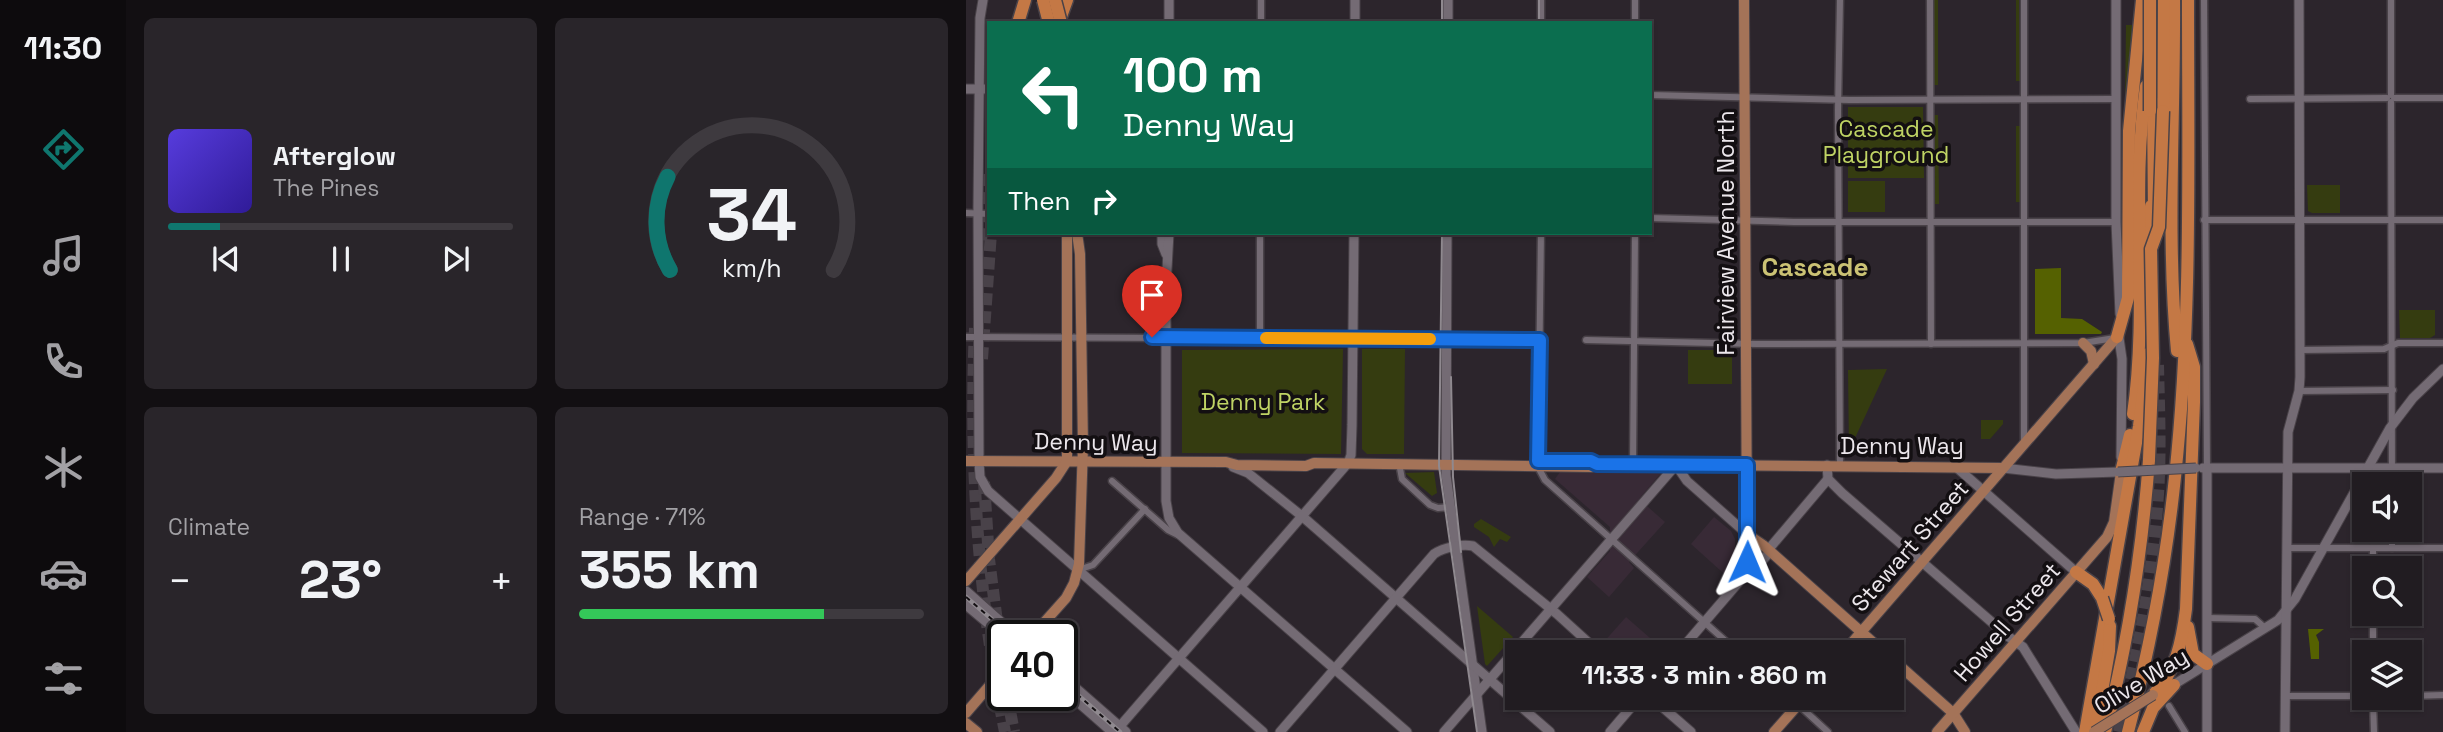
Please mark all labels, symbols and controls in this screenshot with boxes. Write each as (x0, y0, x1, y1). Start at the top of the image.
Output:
text: 11:30 (24, 28, 102, 68)
text: 100 m (1123, 44, 1263, 106)
icon: left (1008, 49, 1099, 140)
text: Denny Way (1123, 105, 1295, 145)
street label: Fairview Avenue North (1711, 110, 1741, 356)
park label: Cascade Playground (1823, 114, 1949, 170)
icon: directions (39, 125, 88, 174)
text: Afterglow (273, 139, 396, 173)
text: 34 (706, 168, 797, 261)
text: The Pines (273, 173, 379, 203)
icon: right (1085, 182, 1123, 220)
text: Then (1008, 184, 1071, 218)
icon: music (39, 231, 88, 280)
icon: previous (207, 240, 245, 278)
icon: pause (322, 240, 360, 278)
icon: next (437, 240, 475, 278)
district label: Cascade (1762, 250, 1868, 284)
text: km/h (722, 252, 781, 284)
pin (1122, 265, 1182, 337)
icon: arrive (1133, 276, 1171, 314)
icon: phone (39, 337, 88, 386)
park label: Denny Park (1201, 387, 1325, 417)
street label: Denny Way (1034, 426, 1158, 458)
street label: Denny Way (1840, 431, 1964, 461)
icon: climate (39, 443, 88, 492)
map controls (2352, 472, 2422, 710)
button: sound (2352, 472, 2422, 542)
street label: Stewart Street (1845, 474, 1975, 618)
text: Range · 71% (579, 502, 705, 532)
text: Climate (168, 512, 250, 542)
position arrow (1710, 525, 1784, 599)
text: 355 km (579, 537, 760, 603)
text: 23° (299, 547, 382, 613)
icon: car (39, 549, 88, 598)
street label: Howell Street (1947, 556, 2067, 688)
button: search (2352, 556, 2422, 626)
text: − (168, 557, 192, 605)
text: + (489, 557, 513, 605)
speed limit sign: 40 (987, 620, 1078, 711)
button: layers (2352, 640, 2422, 710)
street label: Olive Way (2088, 641, 2194, 721)
icon: filters (39, 654, 88, 703)
text: 11:33 · 3 min · 860 m (1582, 658, 1827, 692)

